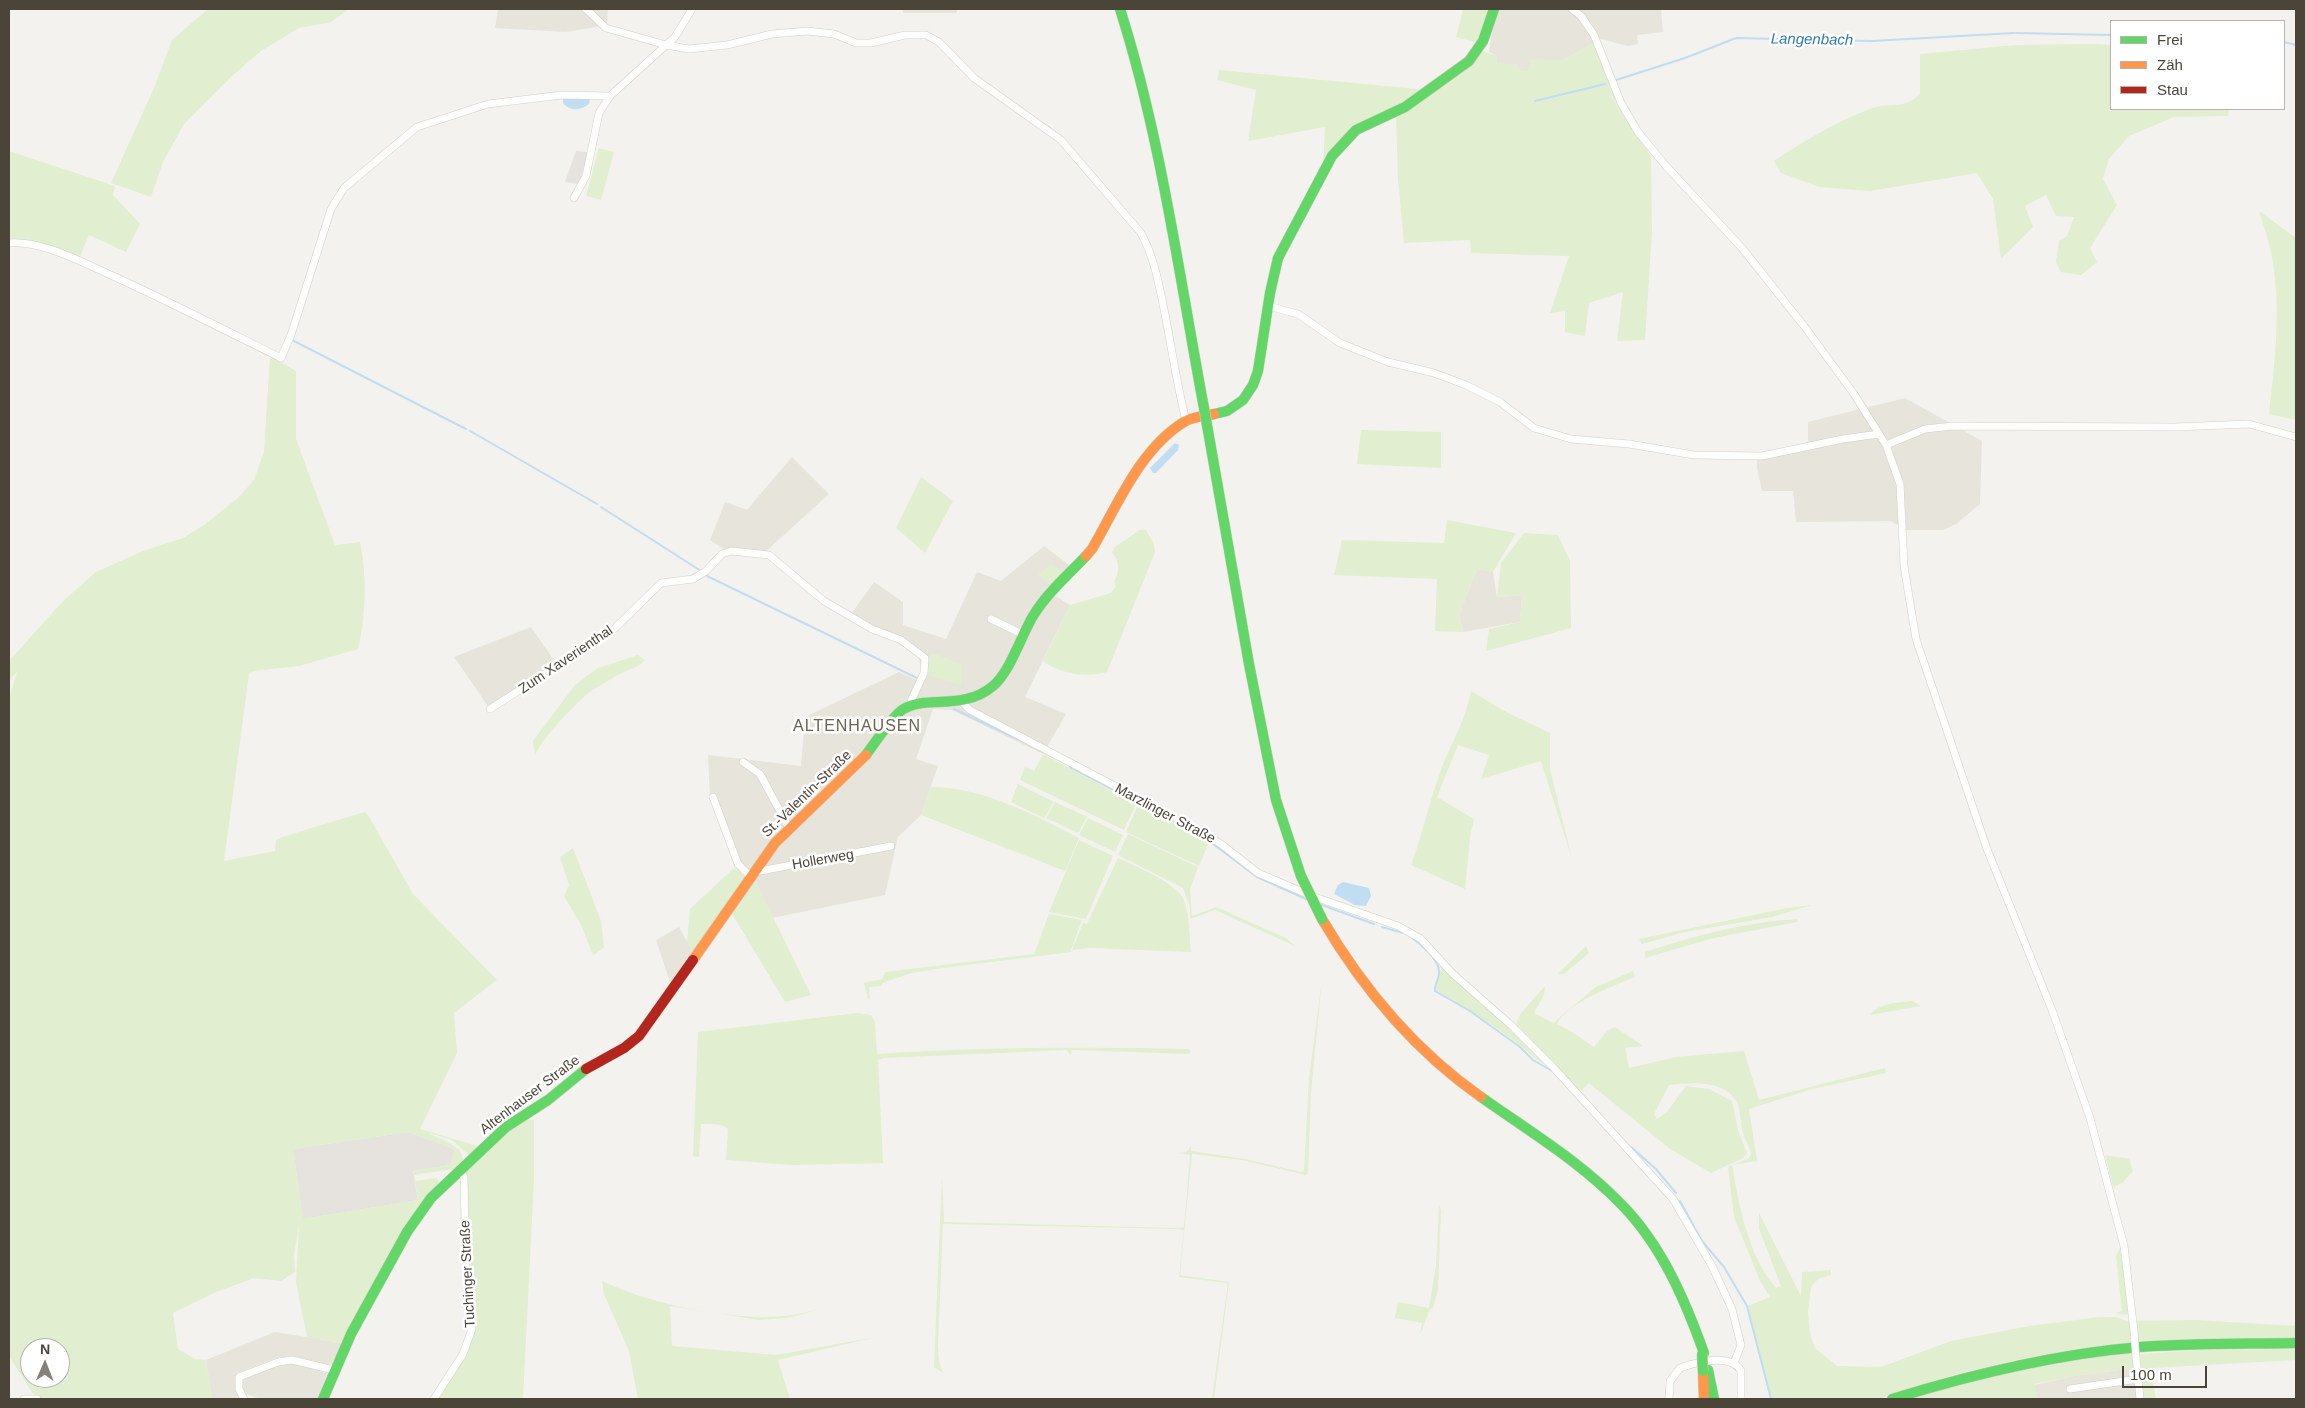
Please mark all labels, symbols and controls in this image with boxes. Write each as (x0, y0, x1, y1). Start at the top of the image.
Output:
legend (2110, 20, 2285, 110)
water label: Langenbach (1771, 30, 1853, 50)
text: Frei (2157, 31, 2183, 48)
text: Zäh (2157, 56, 2183, 73)
text: Stau (2157, 81, 2188, 98)
street label: Zum Xaverienthal (516, 622, 616, 698)
district label: ALTENHAUSEN (792, 717, 922, 737)
street label: St.-Valentin-Straße (759, 747, 855, 841)
street label: Marzlinger Straße (1112, 780, 1218, 848)
street label: Hollerweg (791, 846, 855, 874)
street label: Altenhauser Straße (477, 1052, 583, 1138)
street label: Tuchinger Straße (457, 1220, 479, 1328)
north arrow (20, 1338, 70, 1388)
text: N (40, 1341, 50, 1357)
scale bar (2125, 1356, 2210, 1388)
text: 100 m (2130, 1366, 2172, 1383)

